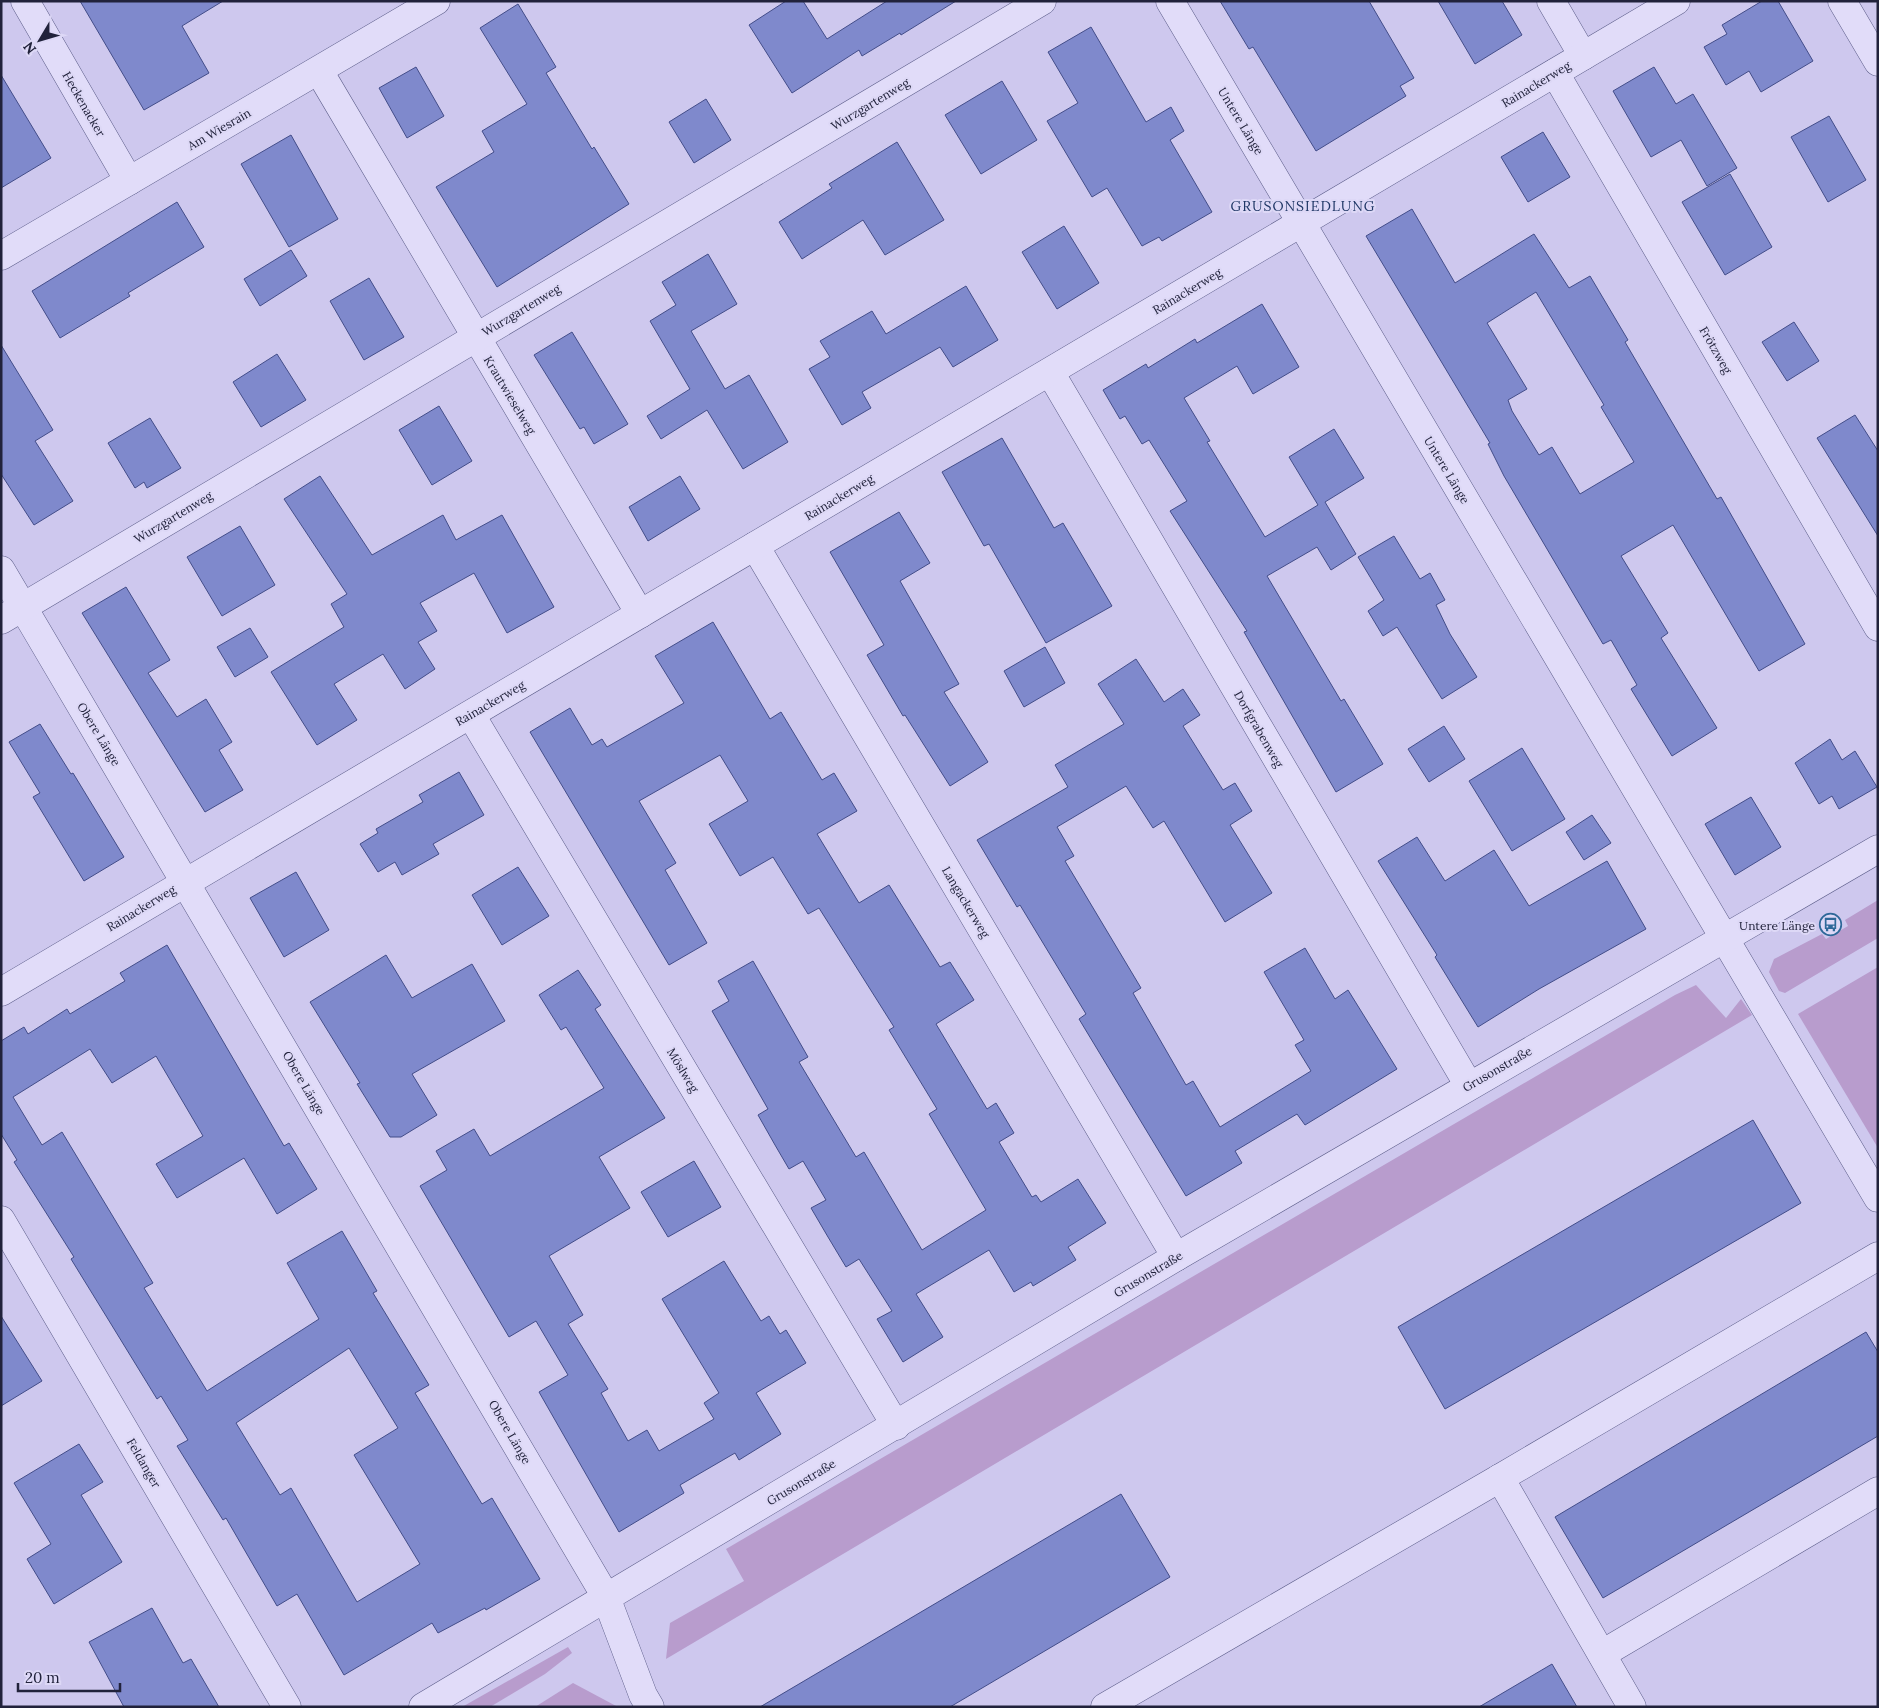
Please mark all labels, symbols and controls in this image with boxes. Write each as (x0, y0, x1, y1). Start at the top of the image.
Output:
north arrow (15, 15, 65, 65)
text: N (19, 38, 40, 58)
street label: Rainackerweg (1499, 57, 1573, 110)
street label: Heckenacker (59, 69, 109, 140)
street label: Wurzgartenweg (828, 74, 912, 133)
street label: Untere Länge (1215, 85, 1267, 158)
street label: Am Wiesrain (184, 105, 253, 154)
district label: GRUSONSIEDLUNG (1231, 197, 1375, 215)
street label: Rainackerweg (1150, 264, 1224, 317)
street label: Wurzgartenweg (479, 280, 563, 339)
street label: Frötzweg (1697, 324, 1736, 377)
street label: Krautwieselweg (481, 353, 539, 437)
street label: Untere Länge (1421, 434, 1473, 507)
street label: Rainackerweg (802, 470, 876, 523)
street label: Wurzgartenweg (131, 487, 215, 546)
street label: Rainackerweg (453, 677, 528, 729)
street label: Dorfgrabenweg (1231, 688, 1287, 770)
street label: Obere Länge (74, 699, 124, 769)
street label: Langackerweg (939, 864, 993, 941)
street label: Rainackerweg (104, 881, 178, 934)
bus stop icon: Untere Länge (1819, 913, 1843, 937)
place label: Untere Länge (1739, 918, 1815, 933)
street label: Grusonstraße (1460, 1043, 1535, 1095)
street label: Möslweg (664, 1045, 702, 1095)
street label: Obere Länge (280, 1048, 329, 1118)
street label: Grusonstraße (1111, 1247, 1186, 1300)
street label: Obere Länge (486, 1397, 535, 1467)
street label: Feldanger (124, 1435, 165, 1491)
street label: Grusonstraße (764, 1455, 839, 1508)
scale bar (18, 1660, 120, 1692)
text: 20 m (25, 1668, 60, 1687)

